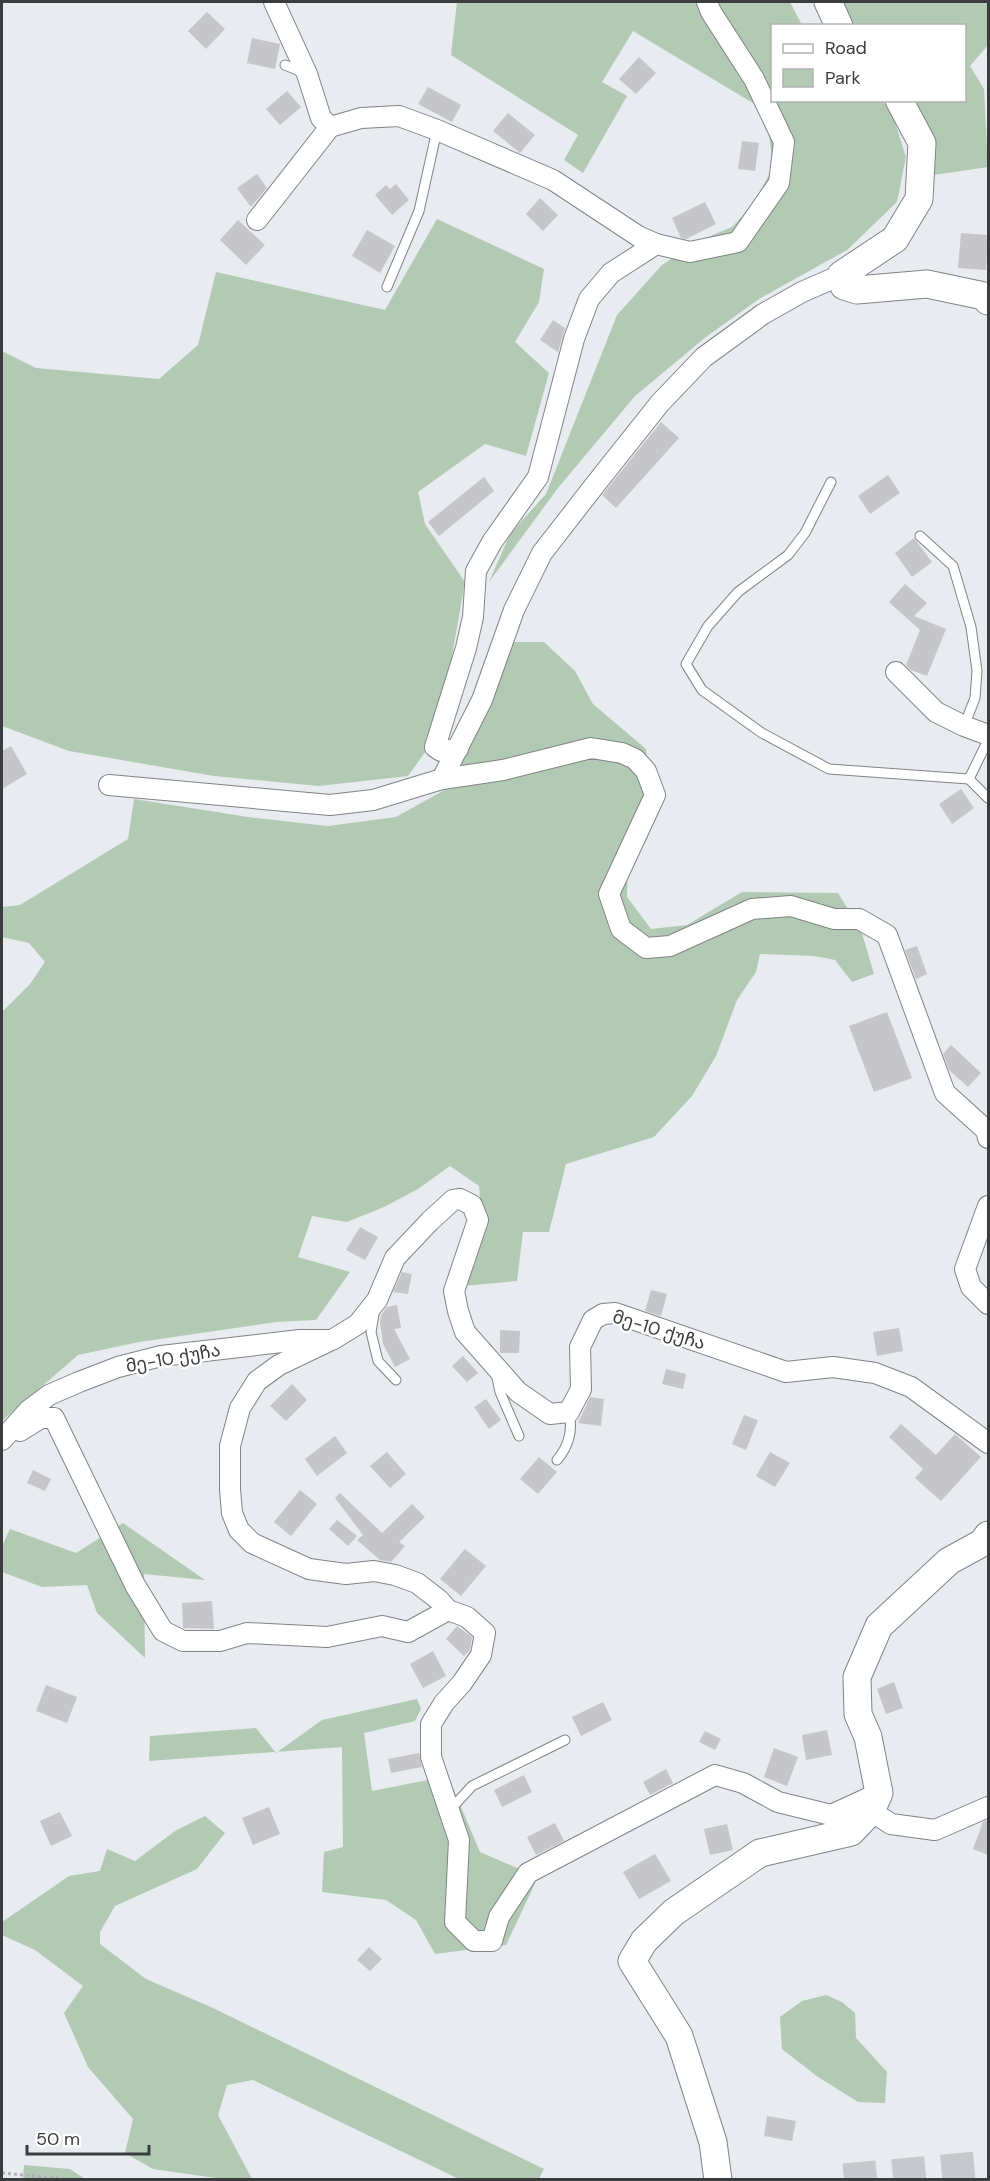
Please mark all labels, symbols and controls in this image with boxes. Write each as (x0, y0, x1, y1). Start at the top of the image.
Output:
legend (771, 24, 966, 102)
text: Road (825, 36, 867, 60)
text: Park (825, 66, 861, 90)
street label: მე-10 ქუჩა (610, 1305, 708, 1355)
street label: მე-10 ქუჩა (124, 1338, 222, 1378)
scale bar (27, 2118, 148, 2156)
text: 50 m (36, 2127, 80, 2151)

